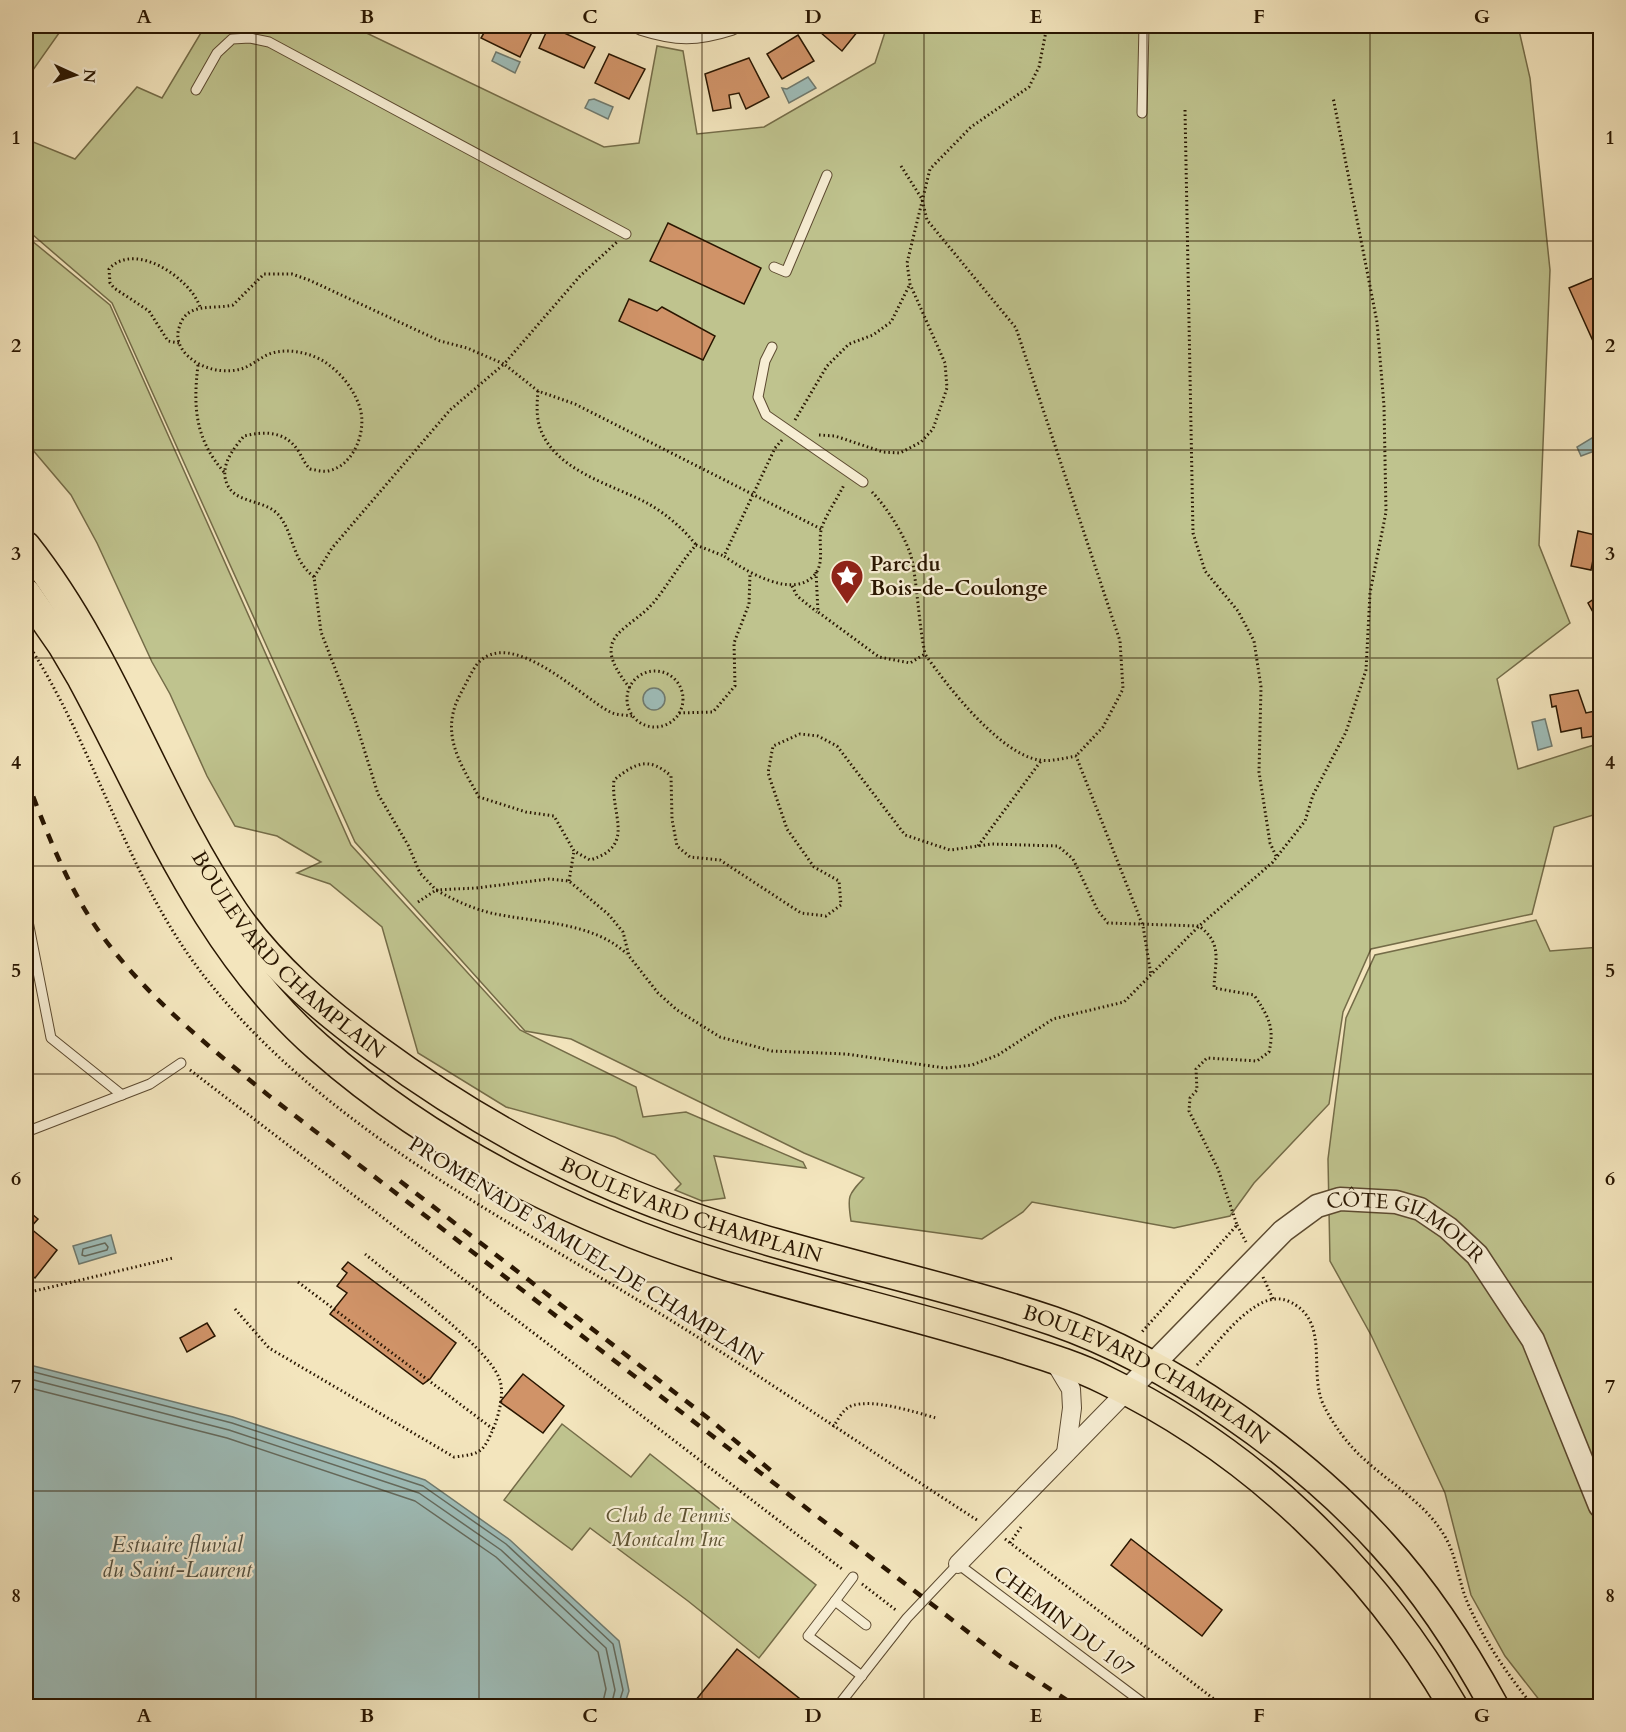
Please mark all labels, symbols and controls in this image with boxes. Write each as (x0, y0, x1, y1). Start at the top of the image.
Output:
text: A (136, 3, 152, 30)
text: B (360, 3, 374, 30)
text: C (582, 3, 598, 30)
text: D (804, 3, 822, 30)
text: E (1030, 3, 1042, 30)
text: F (1253, 3, 1265, 30)
text: G (1474, 3, 1490, 30)
north arrow (45, 45, 105, 105)
text: N (78, 68, 100, 84)
text: 1 (11, 124, 21, 151)
text: 1 (1605, 124, 1615, 151)
text: 2 (11, 332, 21, 359)
text: 2 (1605, 332, 1615, 359)
text: 3 (11, 540, 21, 567)
text: 3 (1605, 540, 1615, 567)
place label: Parc du Bois-de-Coulonge (870, 550, 1048, 603)
place icon: Parc du Bois-de-Coulonge (829, 558, 865, 605)
text: 4 (11, 749, 21, 776)
text: 4 (1605, 749, 1615, 776)
street label: BOULEVARD CHAMPLAIN (184, 846, 391, 1066)
text: 5 (11, 957, 21, 984)
text: 5 (1605, 957, 1615, 984)
street label: PROMENADE SAMUEL-DE CHAMPLAIN (403, 1130, 769, 1373)
street label: BOULEVARD CHAMPLAIN (555, 1150, 825, 1270)
text: 6 (11, 1165, 21, 1192)
text: 6 (1605, 1165, 1615, 1192)
street label: CÔTE GILMOUR (1323, 1185, 1491, 1270)
street label: BOULEVARD CHAMPLAIN (1019, 1298, 1275, 1452)
text: 7 (11, 1373, 21, 1400)
text: 7 (1605, 1373, 1615, 1400)
park label: Club de Tennis Montcalm Inc (606, 1501, 730, 1554)
water label: Estuaire fluvial du Saint-Laurent (102, 1530, 253, 1585)
street label: CHEMIN DU 107 (987, 1559, 1140, 1684)
text: 8 (11, 1582, 21, 1609)
text: 8 (1605, 1582, 1615, 1609)
text: A (136, 1702, 152, 1729)
text: B (360, 1702, 374, 1729)
text: C (582, 1702, 598, 1729)
text: D (804, 1702, 822, 1729)
text: E (1030, 1702, 1042, 1729)
text: F (1253, 1702, 1265, 1729)
text: G (1474, 1702, 1490, 1729)

